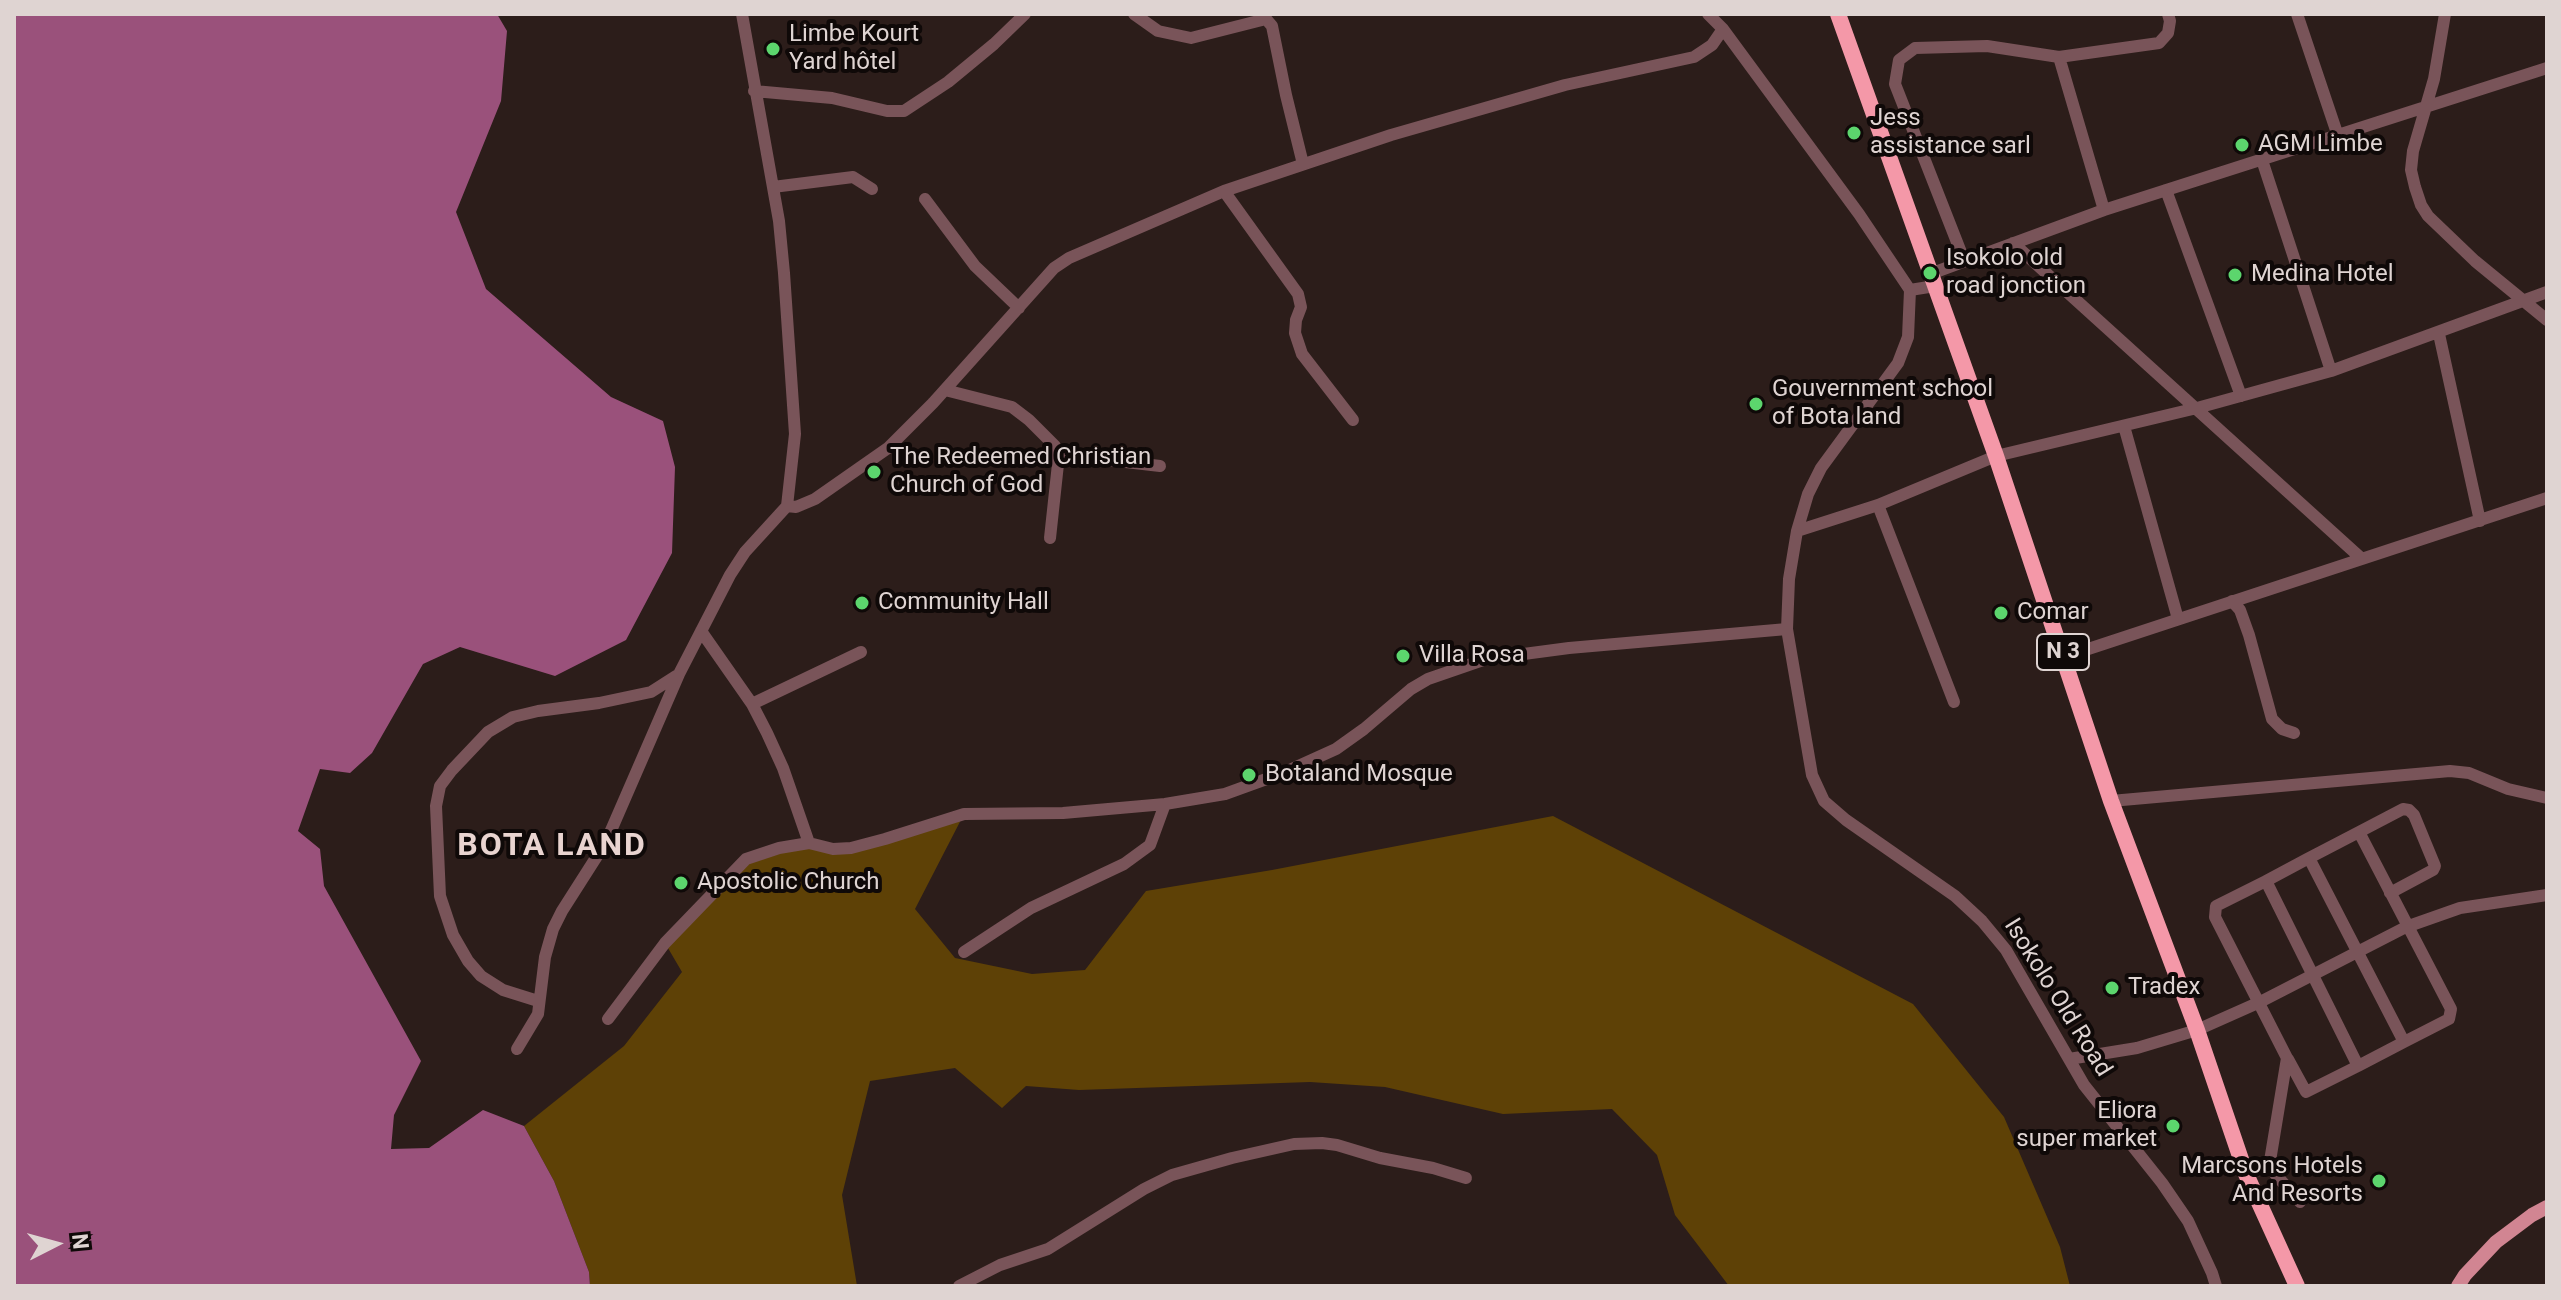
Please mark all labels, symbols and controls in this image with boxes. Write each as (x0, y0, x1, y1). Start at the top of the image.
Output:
place label: Limbe Kourt Yard hôtel (789, 21, 919, 77)
marker: Limbe Kourt Yard hôtel (764, 40, 782, 58)
place label: Jess assistance sarl (1870, 105, 2031, 161)
marker: Jess assistance sarl (1845, 124, 1863, 142)
place label: AGM Limbe (2258, 131, 2383, 159)
marker: AGM Limbe (2233, 136, 2251, 154)
place label: Isokolo old road jonction (1946, 245, 2086, 301)
place label: Medina Hotel (2251, 261, 2394, 289)
marker: Isokolo old road jonction (1921, 264, 1939, 282)
marker: Medina Hotel (2226, 266, 2244, 284)
place label: Gouvernment school of Bota land (1772, 376, 1993, 432)
marker: Gouvernment school of Bota land (1747, 395, 1765, 413)
place label: The Redeemed Christian Church of God (890, 444, 1151, 500)
marker: The Redeemed Christian Church of God (865, 463, 883, 481)
place label: Community Hall (878, 589, 1049, 617)
marker: Community Hall (853, 594, 871, 612)
place label: Comar (2017, 599, 2089, 627)
marker: Comar (1992, 604, 2010, 622)
road number: N 3 (2037, 634, 2089, 670)
place label: Villa Rosa (1419, 642, 1525, 670)
marker: Villa Rosa (1394, 647, 1412, 665)
place label: Botaland Mosque (1265, 761, 1453, 789)
marker: Botaland Mosque (1240, 766, 1258, 784)
district label: BOTA LAND (457, 828, 647, 866)
place label: Apostolic Church (697, 869, 879, 897)
marker: Apostolic Church (672, 874, 690, 892)
street label: Isokolo Old Road (1997, 914, 2117, 1082)
place label: Tradex (2128, 974, 2200, 1002)
marker: Tradex (2103, 979, 2121, 997)
place label: Eliora super market (2016, 1098, 2157, 1154)
marker: Eliora super market (2164, 1117, 2182, 1135)
place label: Marcsons Hotels And Resorts (2181, 1153, 2363, 1209)
marker: Marcsons Hotels And Resorts (2370, 1172, 2388, 1190)
north arrow (16, 1204, 96, 1284)
text: N (67, 1232, 94, 1250)

